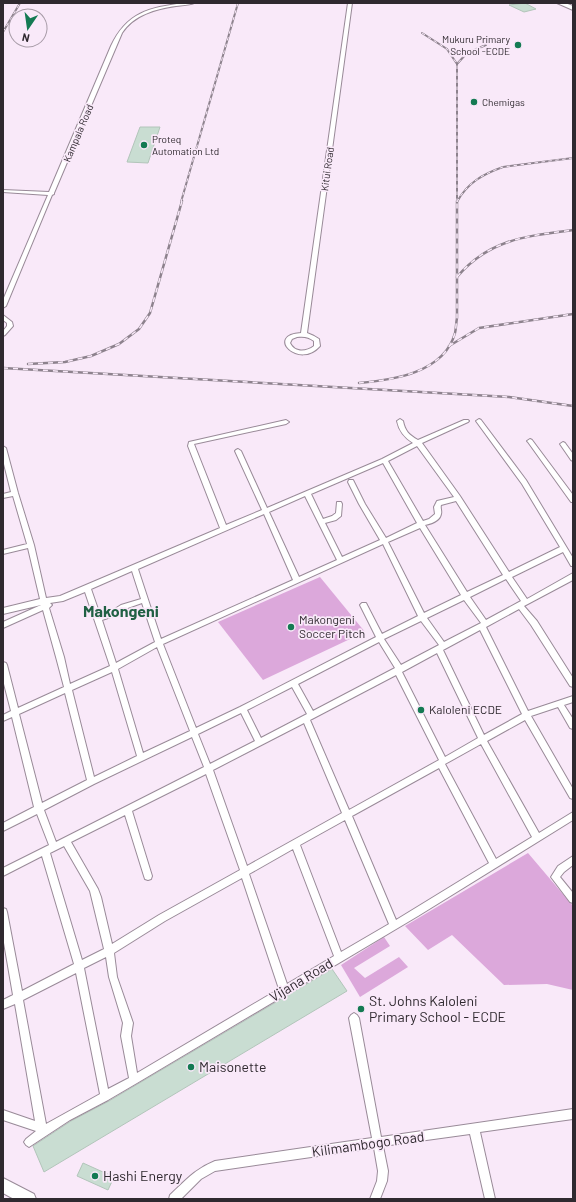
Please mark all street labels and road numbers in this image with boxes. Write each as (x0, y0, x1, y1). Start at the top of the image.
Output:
street label: Kampala Road (60, 102, 96, 164)
street label: Kitui Road (318, 146, 336, 192)
street label: Vijana Road (266, 954, 335, 1005)
street label: Kilimambogo Road (311, 1127, 425, 1160)

